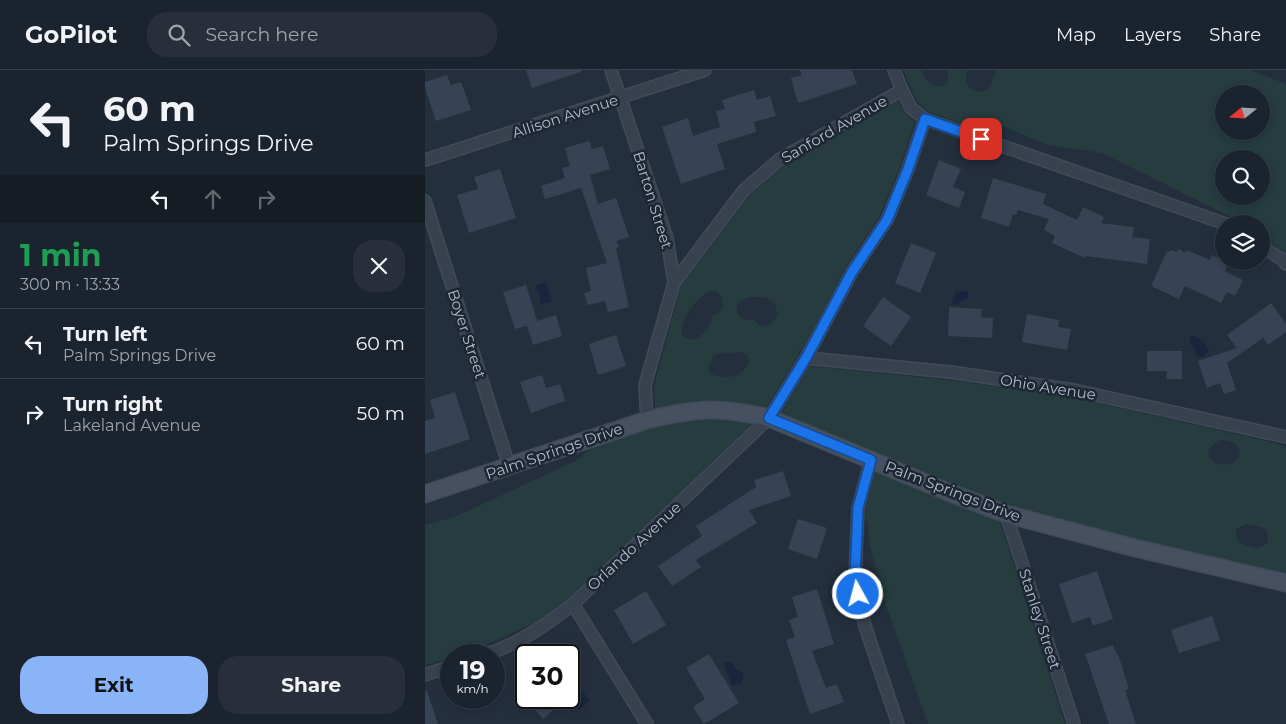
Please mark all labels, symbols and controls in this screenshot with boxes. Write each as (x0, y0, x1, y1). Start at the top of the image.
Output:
search box (147, 12, 497, 57)
text: GoPilot (25, 20, 117, 49)
icon: search (165, 21, 193, 49)
text: Search here (205, 23, 318, 46)
text: Map (1056, 24, 1096, 46)
text: Layers (1124, 24, 1181, 46)
text: Share (1209, 24, 1261, 46)
north arrow (1215, 85, 1270, 140)
map controls (1215, 85, 1270, 270)
text: 60 m (103, 87, 196, 130)
icon: left (20, 90, 85, 155)
street label: Allison Avenue (510, 90, 620, 142)
street label: Sanford Avenue (778, 91, 890, 167)
pin (960, 118, 1002, 160)
icon: arrive (967, 125, 995, 153)
text: Palm Springs Drive (103, 130, 314, 157)
street label: Barton Street (629, 149, 677, 251)
button: search (1215, 150, 1270, 205)
icon: left (146, 185, 174, 213)
icon: ahead (199, 185, 227, 213)
icon: right (252, 185, 280, 213)
button: layers (1215, 215, 1270, 270)
text: 1 min (20, 237, 101, 274)
button: close (353, 240, 405, 292)
text: 300 m · 13:33 (20, 275, 120, 294)
street label: Boyer Street (444, 287, 490, 381)
text: Turn left (63, 323, 148, 346)
icon: left (20, 330, 48, 358)
text: 60 m (356, 332, 405, 355)
text: Palm Springs Drive (63, 346, 216, 365)
street label: Ohio Avenue (999, 370, 1097, 404)
text: Turn right (63, 393, 163, 416)
icon: right (20, 400, 48, 428)
text: 50 m (357, 402, 405, 425)
text: Lakeland Avenue (63, 416, 201, 435)
street label: Palm Springs Drive (483, 419, 625, 483)
street label: Palm Springs Drive (883, 456, 1023, 526)
street label: Orlando Avenue (583, 498, 685, 594)
street label: Stanley Street (1015, 566, 1065, 672)
position arrow (831, 567, 883, 619)
speed limit sign: 30 (515, 644, 580, 709)
text: 19 (460, 655, 485, 685)
button: Exit (20, 656, 208, 714)
button: Share (218, 656, 405, 714)
text: km/h (456, 681, 489, 696)

